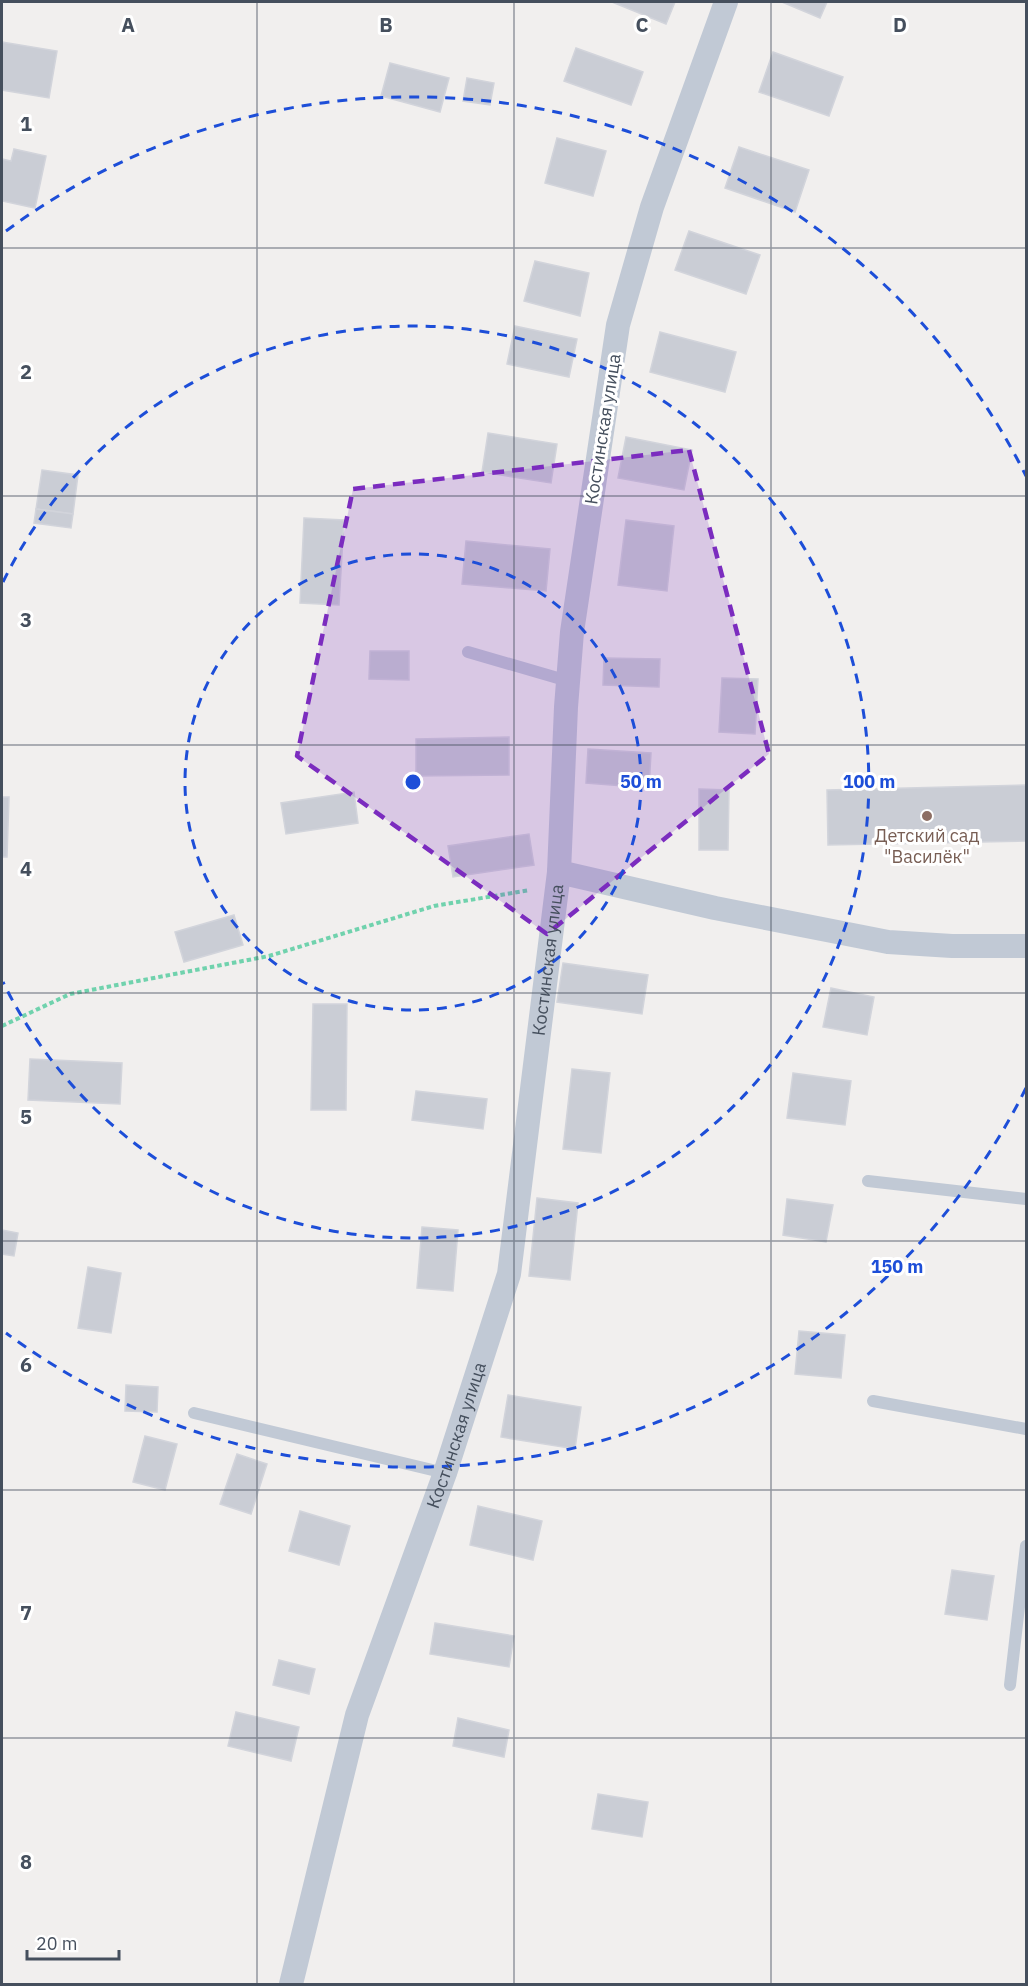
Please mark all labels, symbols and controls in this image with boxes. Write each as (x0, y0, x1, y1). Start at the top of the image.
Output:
text: A (121, 11, 135, 38)
text: B (379, 11, 393, 38)
text: C (635, 11, 649, 38)
text: D (893, 11, 907, 38)
text: 1 (20, 110, 32, 137)
street label: Костинская улица (579, 351, 626, 506)
text: 2 (20, 358, 32, 385)
text: 3 (20, 606, 32, 633)
text: 50 m (620, 770, 662, 793)
text: 100 m (843, 770, 895, 793)
centre of rings (403, 772, 423, 792)
marker: Детский сад "Василёк" (920, 809, 934, 823)
place label: Детский сад "Василёк" (874, 824, 980, 868)
text: 4 (20, 855, 32, 882)
street label: Костинская улица (527, 882, 568, 1037)
text: 5 (20, 1103, 32, 1130)
text: 150 m (871, 1255, 923, 1278)
text: 6 (20, 1351, 32, 1378)
street label: Костинская улица (421, 1359, 491, 1511)
text: 7 (20, 1599, 32, 1626)
text: 8 (20, 1848, 32, 1875)
scale bar (27, 1923, 118, 1961)
text: 20 m (36, 1932, 78, 1955)

